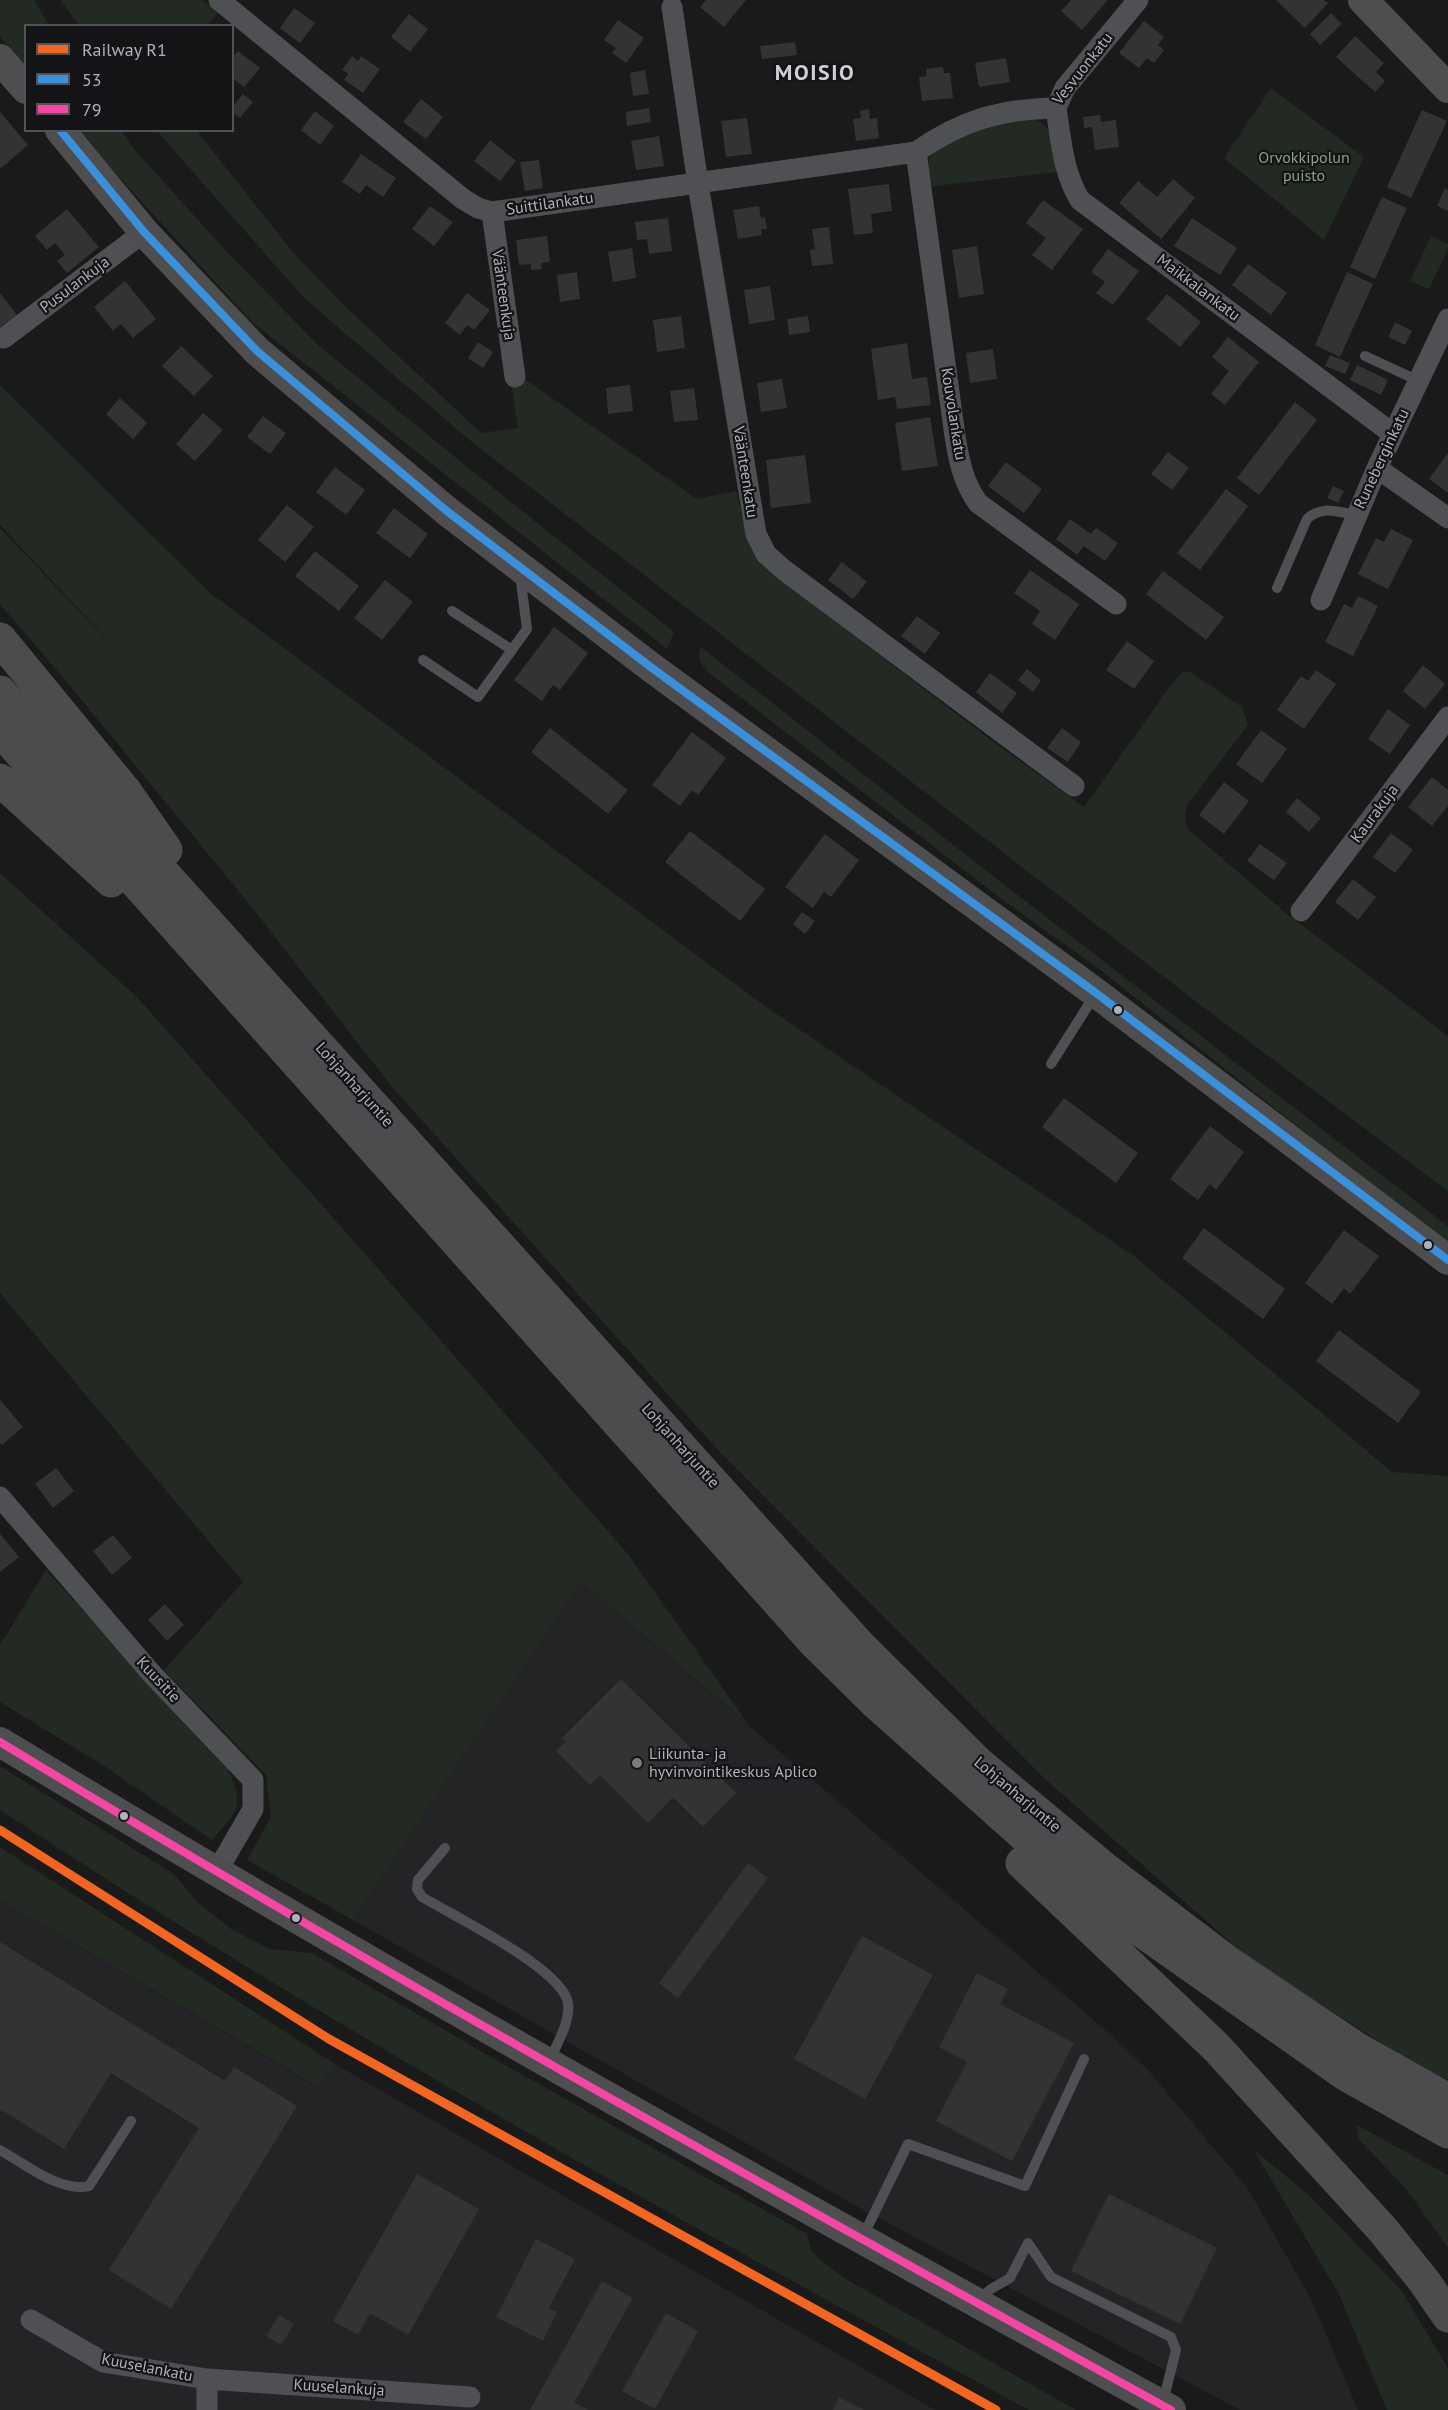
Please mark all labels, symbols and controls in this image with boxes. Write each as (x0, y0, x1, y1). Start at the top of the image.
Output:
legend (24, 24, 234, 132)
street label: Vesvuonkatu (1049, 29, 1117, 109)
text: Railway R1 (82, 38, 167, 61)
district label: MOISIO (775, 61, 855, 87)
text: 53 (82, 68, 102, 91)
text: 79 (82, 98, 102, 121)
park label: Orvokkipolun puisto (1258, 148, 1350, 186)
street label: Suittilankatu (505, 188, 595, 220)
street label: Väänteenkuja (487, 248, 519, 342)
street label: Maikkalankatu (1153, 250, 1243, 326)
street label: Pusulankuja (36, 253, 114, 317)
street label: Kouvolankatu (936, 366, 970, 462)
street label: Runeberginkatu (1350, 406, 1414, 512)
street label: Väänteenkatu (728, 425, 762, 519)
street label: Kaurakuja (1347, 781, 1403, 847)
unlabelled marker (1112, 1004, 1124, 1016)
street label: Lohjanharjuntie (311, 1039, 397, 1131)
unlabelled marker (1422, 1239, 1434, 1251)
street label: Lohjanharjuntie (637, 1400, 723, 1492)
street label: Kuusitie (132, 1653, 184, 1707)
place label: Liikunta- ja hyvinvointikeskus Aplico (649, 1744, 817, 1782)
street label: Lohjanharjuntie (970, 1753, 1064, 1837)
marker: Liikunta- ja hyvinvointikeskus Aplico (630, 1756, 644, 1770)
unlabelled marker (118, 1810, 130, 1822)
unlabelled marker (290, 1912, 302, 1924)
street label: Kuuselankatu (100, 2350, 194, 2386)
street label: Kuuselankuja (293, 2375, 385, 2401)

